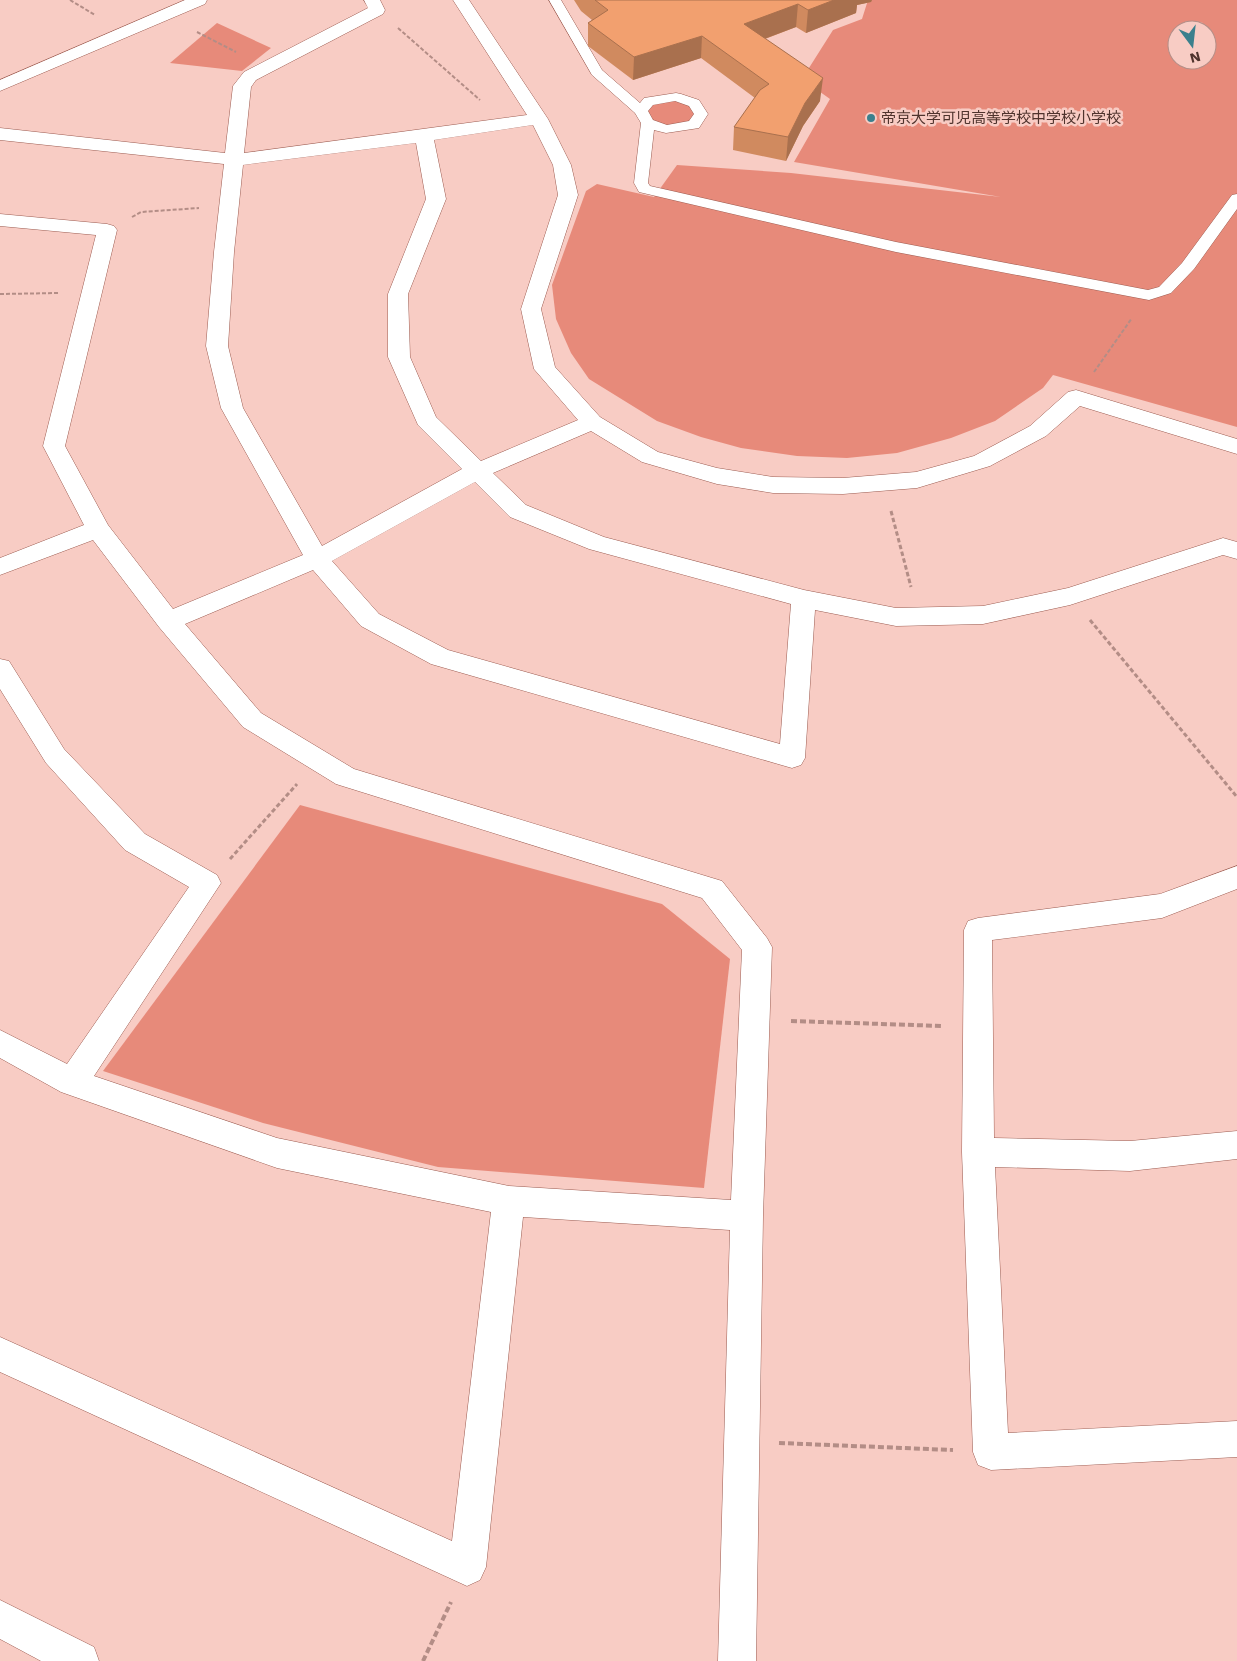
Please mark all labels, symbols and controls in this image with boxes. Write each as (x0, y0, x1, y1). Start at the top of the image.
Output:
north arrow (1167, 20, 1217, 70)
text: N (1188, 48, 1202, 67)
place label: 帝京大学可児高等学校中学校小学校 (881, 109, 1121, 127)
marker: 帝京大学可児高等学校中学校小学校 (865, 112, 877, 124)

